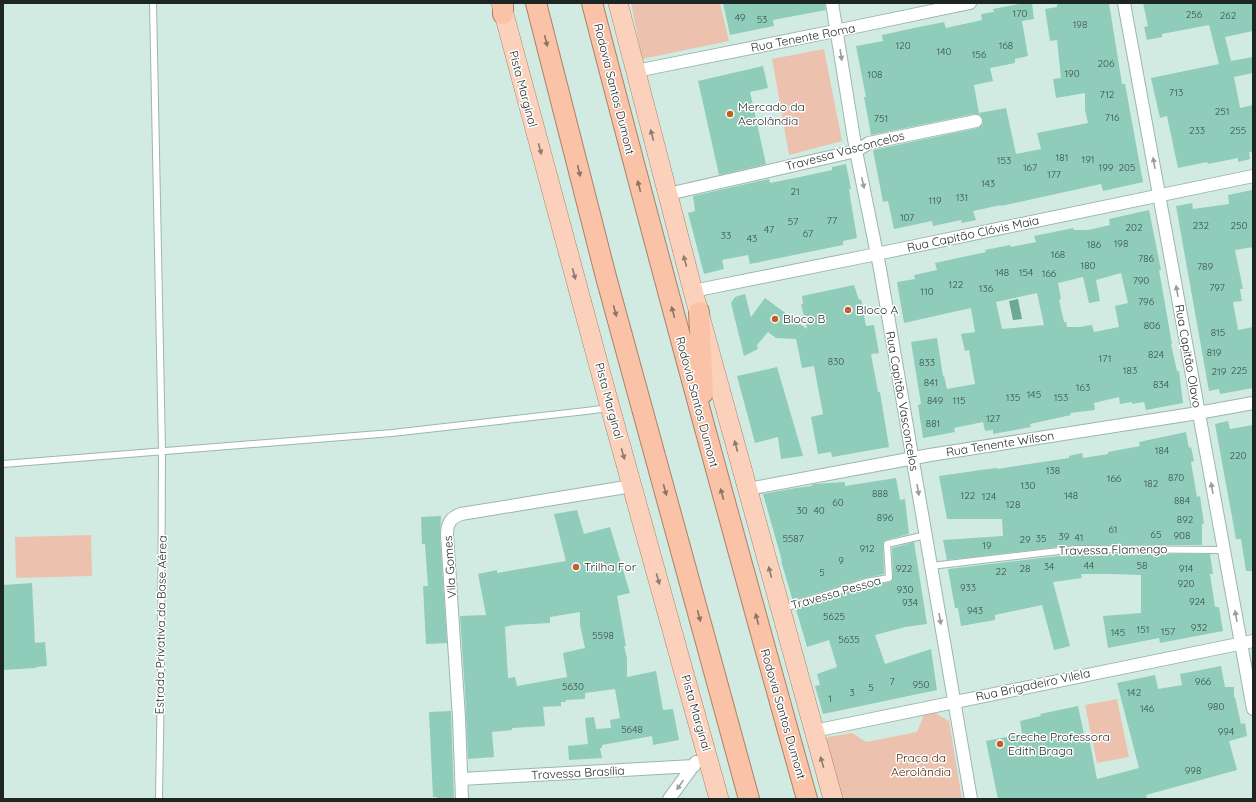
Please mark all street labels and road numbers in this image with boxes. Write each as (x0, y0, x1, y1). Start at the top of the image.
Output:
street label: Rua Tenente Roma (749, 20, 856, 55)
street label: Rodovia Santos Dumont (591, 22, 638, 156)
street label: Pista Marginal (506, 49, 541, 129)
street label: Travessa Vasconcelos (784, 127, 906, 174)
street label: Rua Capitão Clóvis Maia (905, 212, 1040, 255)
street label: Rua Capitão Olavo (1172, 303, 1205, 409)
street label: Rua Capitão Vasconcelos (883, 330, 922, 472)
street label: Rodovia Santos Dumont (673, 335, 722, 469)
street label: Pista Marginal (592, 361, 627, 441)
street label: Rua Tenente Wilson (945, 428, 1055, 459)
street label: Estrada Privativa da Base Aérea (151, 535, 170, 715)
street label: Vila Gomes (440, 535, 459, 599)
street label: Travessa Flamengo (1058, 541, 1168, 558)
street label: Travessa Pessoa (789, 573, 882, 613)
street label: Rodovia Santos Dumont (758, 647, 809, 781)
street label: Rua Brigadeiro Vilela (974, 665, 1091, 704)
street label: Pista Marginal (678, 673, 715, 753)
street label: Travessa Brasília (531, 763, 625, 782)

